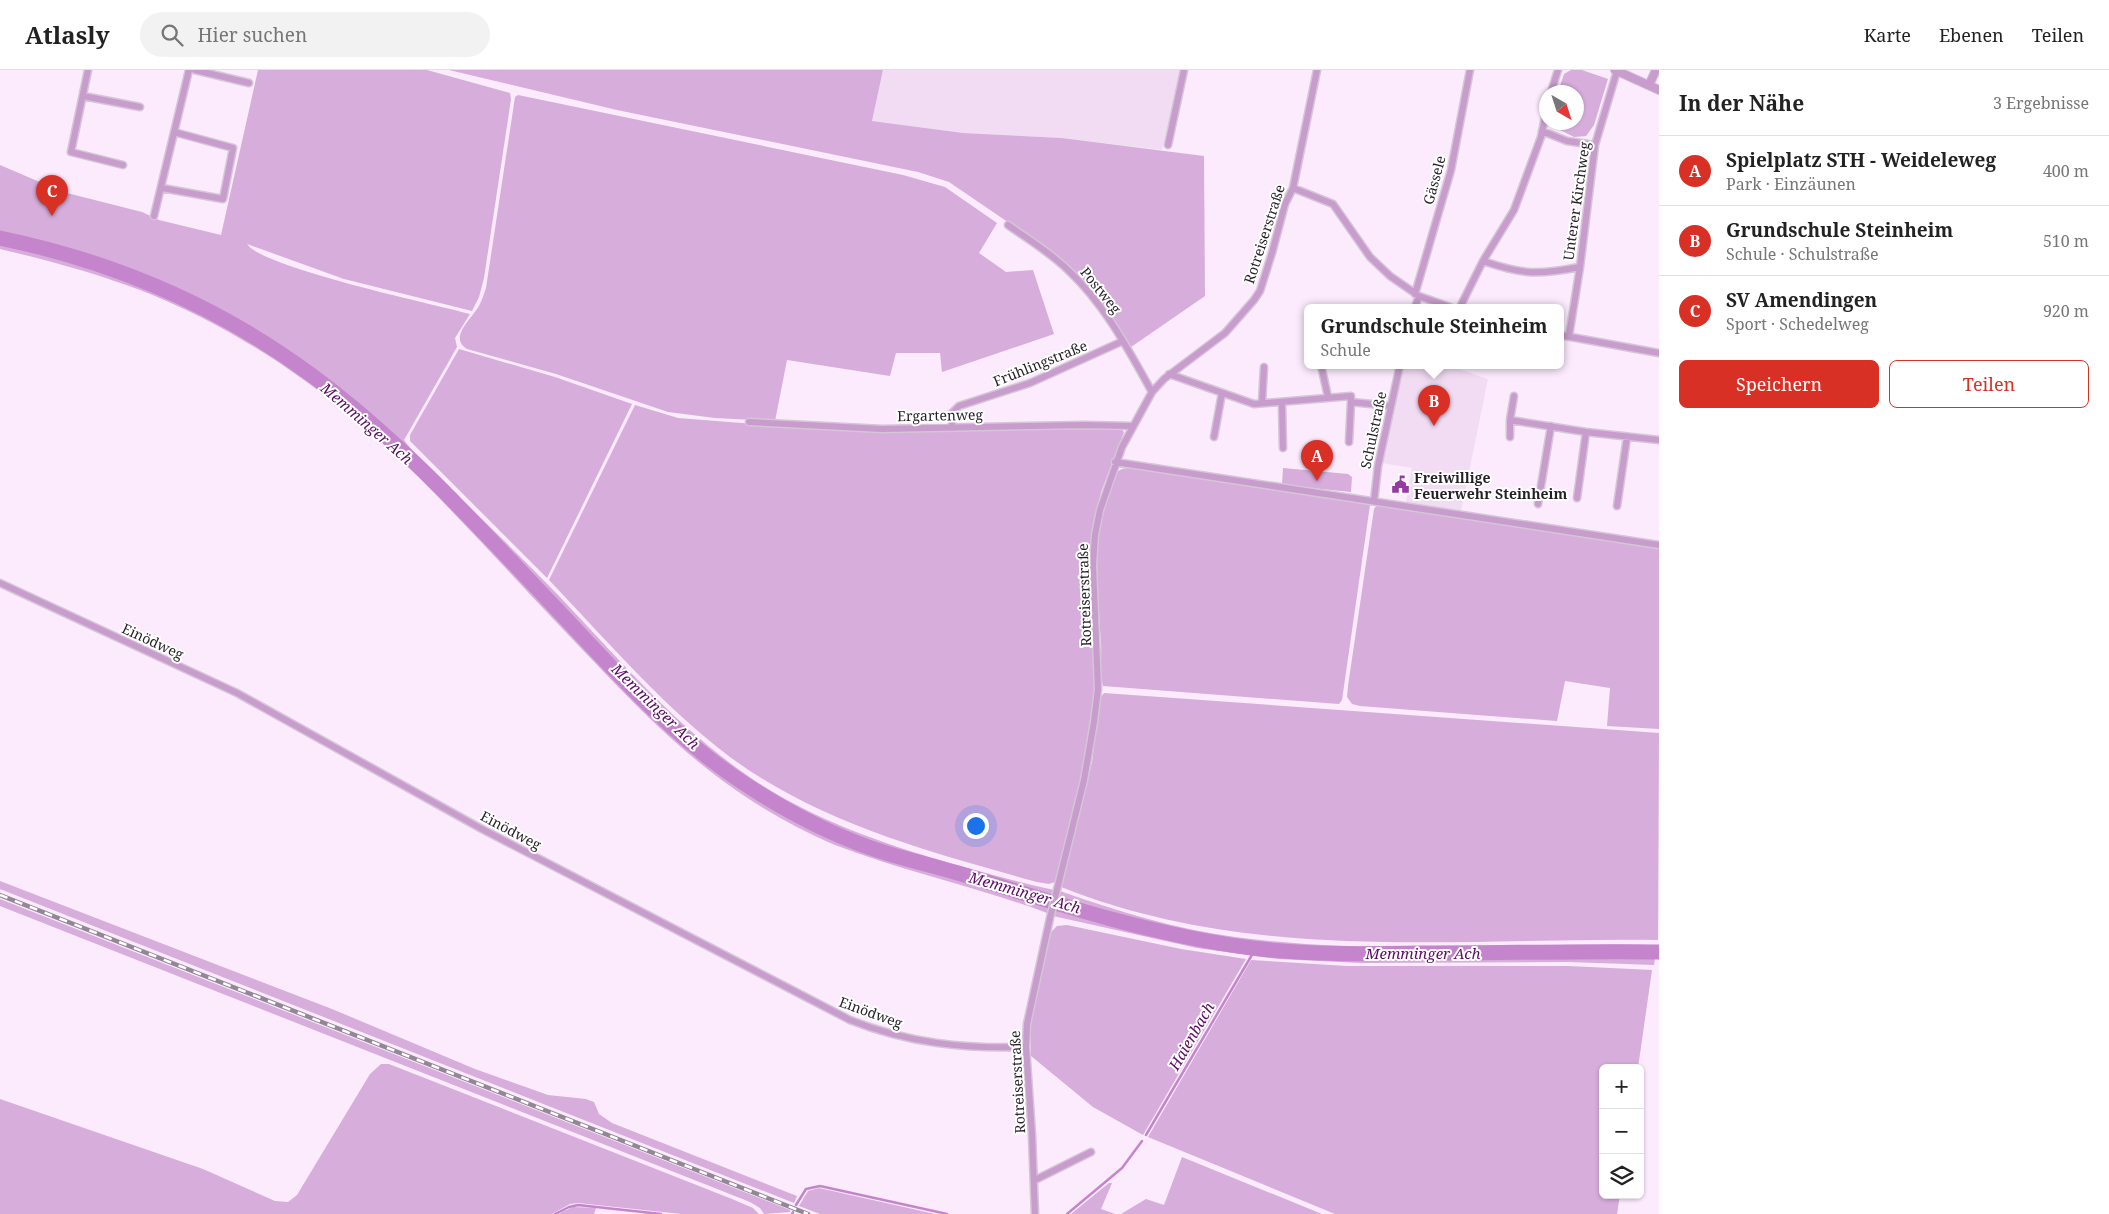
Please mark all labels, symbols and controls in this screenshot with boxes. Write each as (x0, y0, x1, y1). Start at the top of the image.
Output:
search box (140, 12, 490, 57)
text: Atlasly (25, 18, 110, 51)
icon: search (158, 21, 186, 49)
text: Hier suchen (198, 22, 307, 48)
text: Karte (1864, 23, 1911, 47)
text: Ebenen (1939, 23, 2004, 47)
text: Teilen (2032, 23, 2084, 47)
north arrow (1539, 85, 1584, 130)
text: In der Nähe (1679, 89, 1804, 117)
text: 3 Ergebnisse (1993, 92, 2089, 114)
street label: Unterer Kirchweg (1558, 140, 1594, 262)
text: Spielplatz STH - Weideleweg (1726, 147, 1996, 173)
street label: Gässele (1418, 153, 1450, 207)
text: A (1689, 160, 1701, 182)
text: 400 m (2043, 160, 2089, 182)
text: Park · Einzäunen (1726, 173, 1856, 195)
pin: C (36, 175, 68, 216)
street label: Rotreiserstraße (1239, 182, 1289, 286)
text: Grundschule Steinheim (1726, 217, 1953, 243)
text: B (1690, 230, 1700, 252)
text: 510 m (2043, 230, 2089, 252)
text: Schule · Schulstraße (1726, 243, 1879, 265)
street label: Postweg (1076, 263, 1126, 318)
text: SV Amendingen (1726, 287, 1877, 313)
text: C (1690, 300, 1700, 322)
text: 920 m (2043, 300, 2089, 322)
popup (1304, 304, 1564, 369)
text: Grundschule Steinheim (1320, 313, 1548, 339)
text: Sport · Schedelweg (1726, 313, 1869, 335)
street label: Frühlingstraße (990, 335, 1090, 391)
text: Schule (1320, 339, 1371, 361)
button: Speichern (1679, 360, 1879, 408)
button: Teilen (1889, 360, 2089, 408)
water label: Memminger Ach (316, 377, 417, 468)
pin: B (1418, 385, 1450, 426)
street label: Schulstraße (1356, 390, 1390, 470)
street label: Ergartenweg (897, 405, 984, 425)
pin: A (1301, 440, 1333, 481)
place label: Freiwillige Feuerwehr Steinheim (1414, 468, 1567, 503)
public building icon: Freiwillige Feuerwehr Steinheim (1390, 475, 1410, 495)
street label: Rotreiserstraße (1073, 543, 1095, 647)
street label: Einödweg (119, 618, 187, 664)
water label: Memminger Ach (607, 658, 704, 753)
street label: Einödweg (477, 806, 545, 854)
your location (963, 813, 989, 839)
water label: Memminger Ach (966, 866, 1083, 917)
water label: Memminger Ach (1364, 943, 1481, 963)
street label: Einödweg (837, 992, 906, 1032)
water label: Haienbach (1163, 999, 1218, 1074)
street label: Rotreiserstraße (1005, 1030, 1029, 1134)
map controls (1599, 1064, 1644, 1199)
button: + (1599, 1064, 1644, 1109)
button: − (1599, 1109, 1644, 1154)
button: layers (1599, 1154, 1644, 1199)

